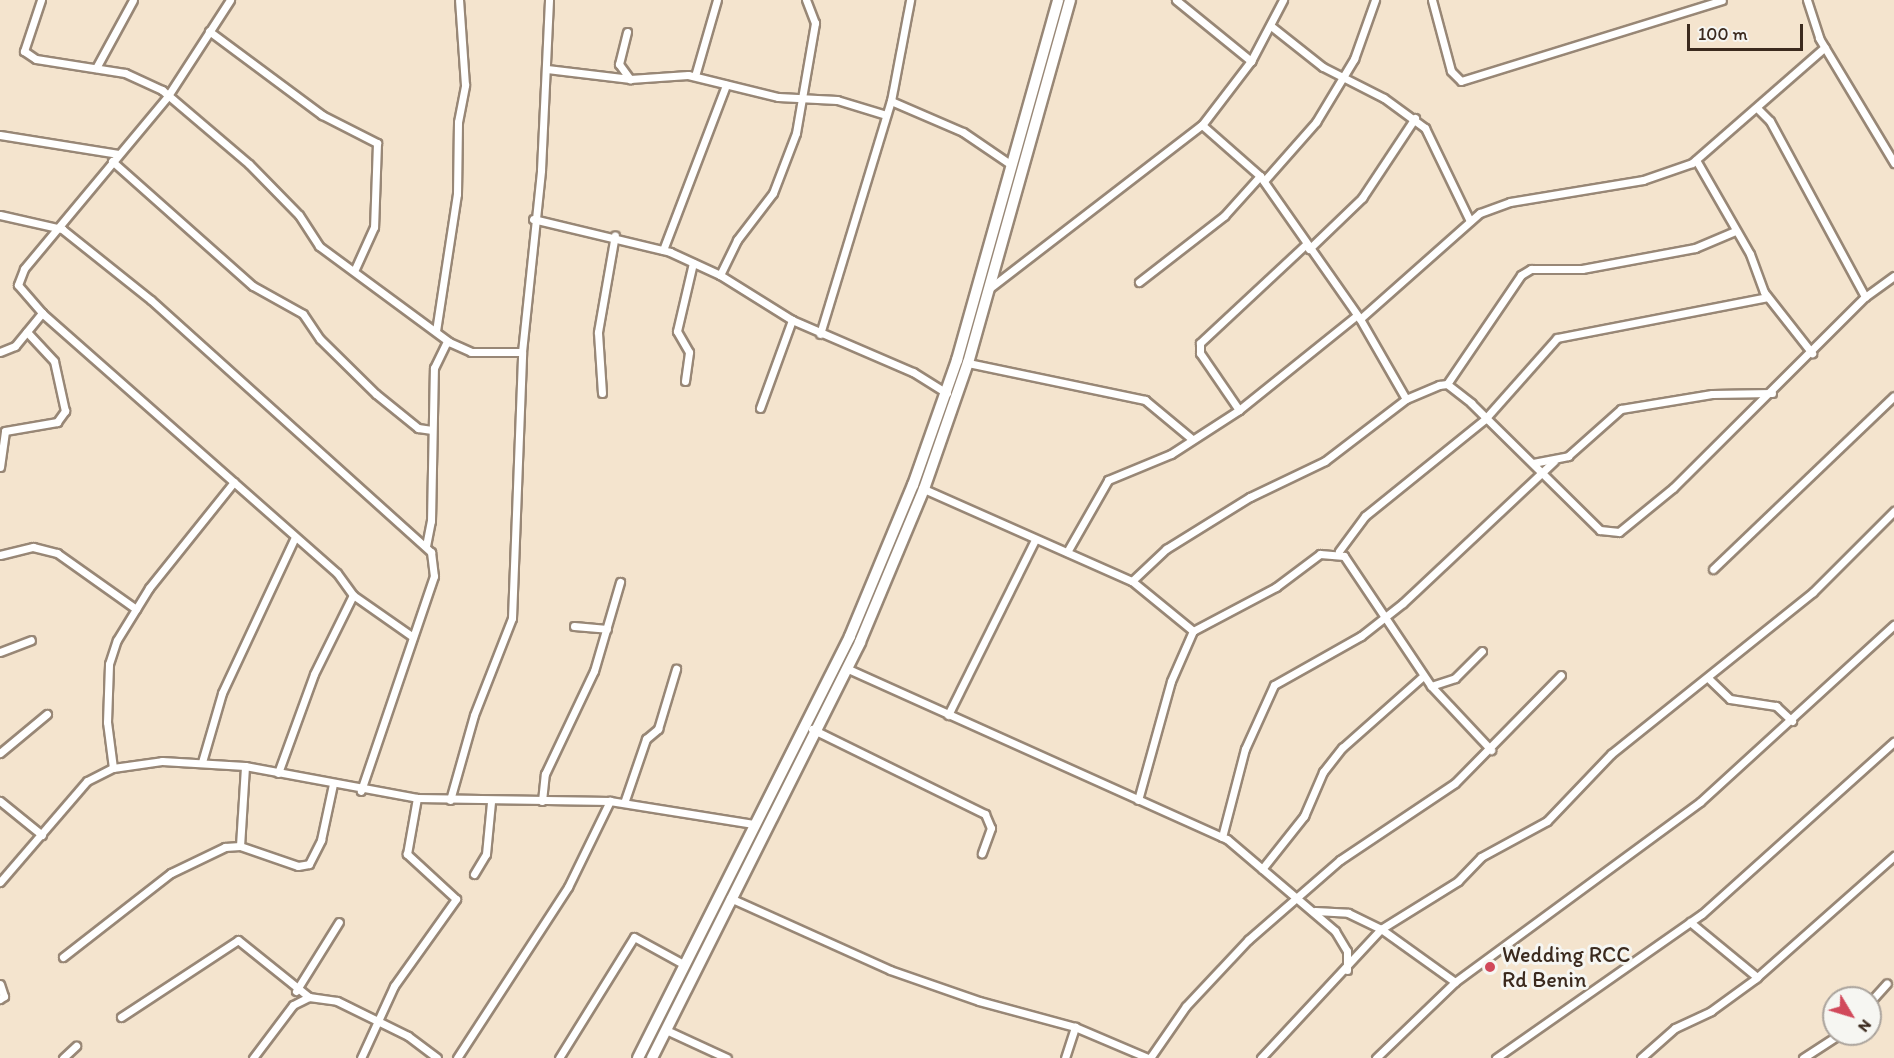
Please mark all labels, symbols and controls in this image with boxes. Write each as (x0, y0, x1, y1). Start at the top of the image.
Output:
scale bar (1690, 12, 1806, 50)
text: 100 m (1698, 23, 1748, 45)
place label: Wedding RCC Rd Benin (1502, 941, 1630, 992)
marker: Wedding RCC Rd Benin (1483, 960, 1497, 974)
north arrow (1822, 986, 1882, 1046)
text: N (1854, 1016, 1876, 1036)

